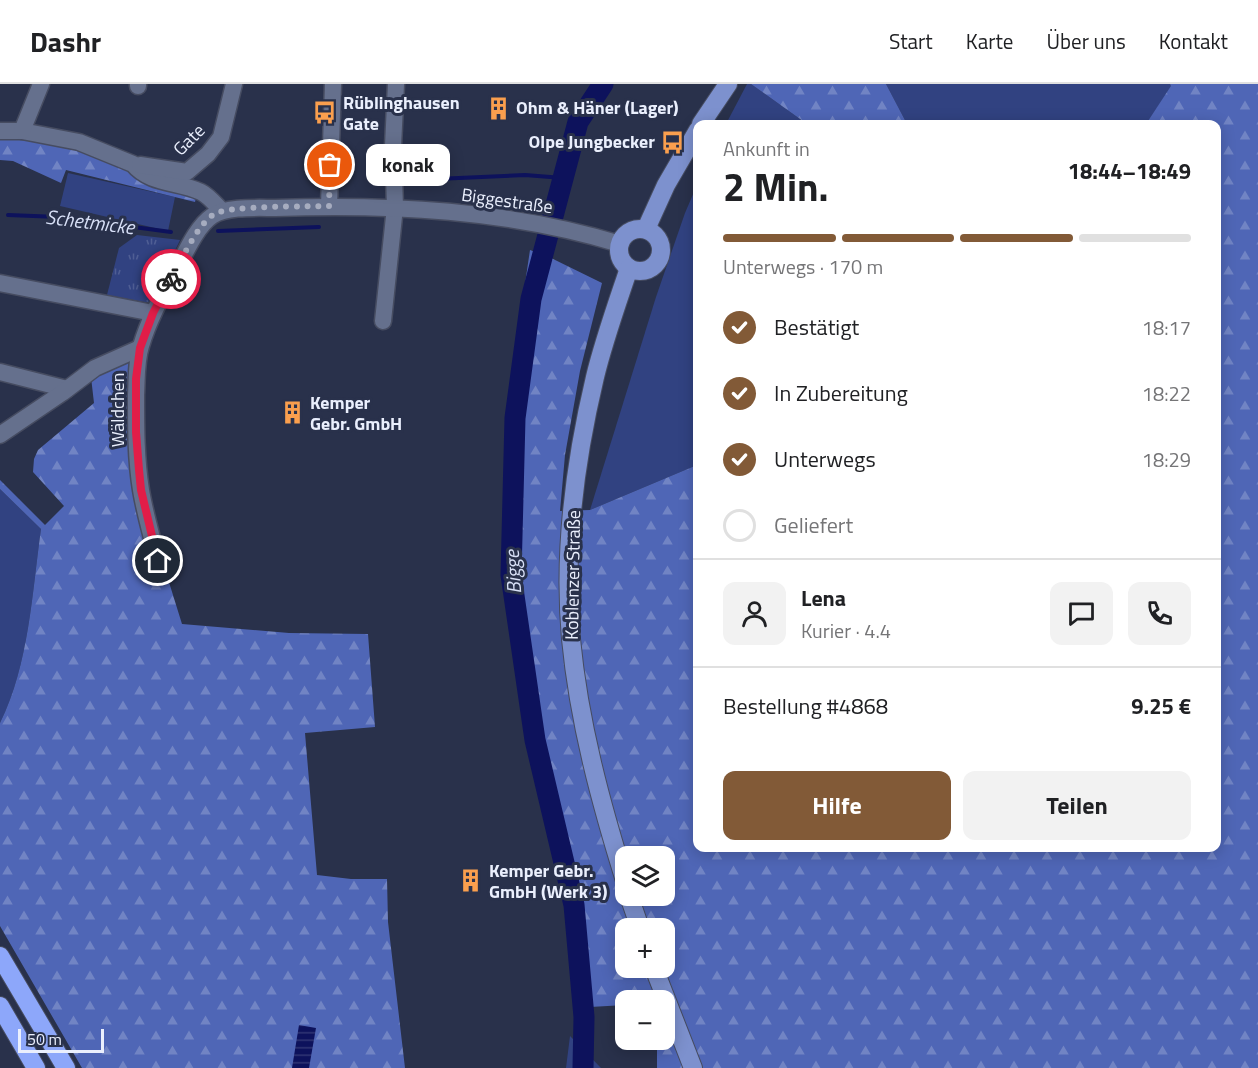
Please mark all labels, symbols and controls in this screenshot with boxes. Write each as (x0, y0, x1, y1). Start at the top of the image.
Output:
text: Dashr (30, 20, 101, 63)
text: Start (889, 25, 933, 57)
text: Karte (966, 25, 1013, 57)
text: Über uns (1046, 25, 1126, 57)
text: Kontakt (1159, 25, 1228, 57)
place label: Rüblinghausen Gate (343, 89, 460, 137)
place label: Ohm & Häner (Lager) (516, 94, 679, 121)
building icon: Ohm & Häner (Lager) (485, 95, 511, 121)
bus stop icon: Rüblinghausen Gate (312, 100, 338, 126)
street label: Gate (167, 118, 211, 162)
place label: Olpe Jungbecker (529, 128, 655, 155)
bus stop icon: Olpe Jungbecker (660, 129, 686, 155)
text: Ankunft in (723, 133, 810, 164)
pin (304, 139, 355, 190)
callout: konak (366, 144, 450, 186)
icon: bag (313, 148, 346, 181)
text: konak (382, 149, 434, 180)
text: 18:44–18:49 (1068, 154, 1191, 188)
text: 2 Min. (723, 157, 829, 216)
street label: Biggestraße (460, 181, 554, 220)
water label: Schetmicke (44, 201, 138, 243)
courier (141, 249, 201, 309)
text: Unterwegs · 170 m (723, 251, 883, 282)
icon: bike (155, 263, 188, 296)
text: Bestätigt (774, 310, 859, 344)
icon: check (723, 311, 756, 344)
text: 18:17 (1142, 312, 1191, 343)
street label: Wäldchen (104, 373, 131, 447)
text: In Zubereitung (774, 376, 908, 410)
icon: check (723, 377, 756, 410)
text: 18:22 (1142, 378, 1191, 409)
place label: Kemper Gebr. GmbH (310, 389, 402, 437)
building icon: Kemper Gebr. GmbH (279, 400, 305, 426)
text: Unterwegs (774, 442, 876, 476)
icon: check (723, 443, 756, 476)
text: 18:29 (1142, 444, 1191, 475)
text: Geliefert (774, 508, 853, 542)
street label: Koblenzer Straße (558, 510, 587, 640)
pin (132, 535, 183, 586)
icon: home (141, 544, 174, 577)
water label: Bigge (496, 548, 529, 595)
text: Lena (801, 581, 846, 615)
button: person (723, 582, 786, 645)
button: chat (1050, 582, 1113, 645)
button: phone (1128, 582, 1191, 645)
text: Kurier · 4.4 (801, 615, 891, 646)
text: Bestellung #4868 (723, 689, 888, 723)
text: 9.25 € (1131, 689, 1191, 723)
button: Hilfe (723, 771, 951, 840)
button: Teilen (963, 771, 1191, 840)
map controls (615, 846, 675, 1050)
button: layers (615, 846, 675, 906)
place label: Kemper Gebr. GmbH (Werk 3) (489, 857, 608, 905)
building icon: Kemper Gebr. GmbH (Werk 3) (458, 868, 484, 894)
button: + (615, 918, 675, 978)
button: − (615, 990, 675, 1050)
scale bar (18, 1026, 104, 1054)
text: 50 m (27, 1027, 62, 1051)

